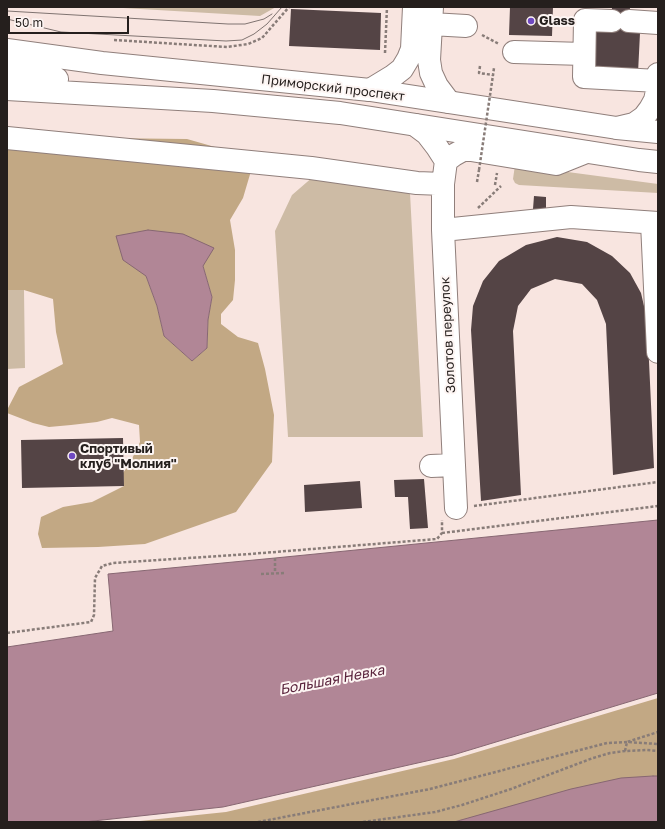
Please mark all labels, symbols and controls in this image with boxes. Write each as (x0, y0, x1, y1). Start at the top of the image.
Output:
scale bar (10, 8, 131, 34)
place label: Glass (539, 13, 575, 29)
text: 50 m (15, 15, 43, 30)
marker: Glass (526, 16, 536, 26)
street label: Приморский проспект (260, 71, 406, 105)
street label: Золотов переулок (437, 276, 459, 394)
place label: Спортивый клуб "Молния" (80, 441, 177, 472)
marker: Спортивый клуб "Молния" (67, 451, 77, 461)
water label: Большая Невка (278, 662, 386, 698)

